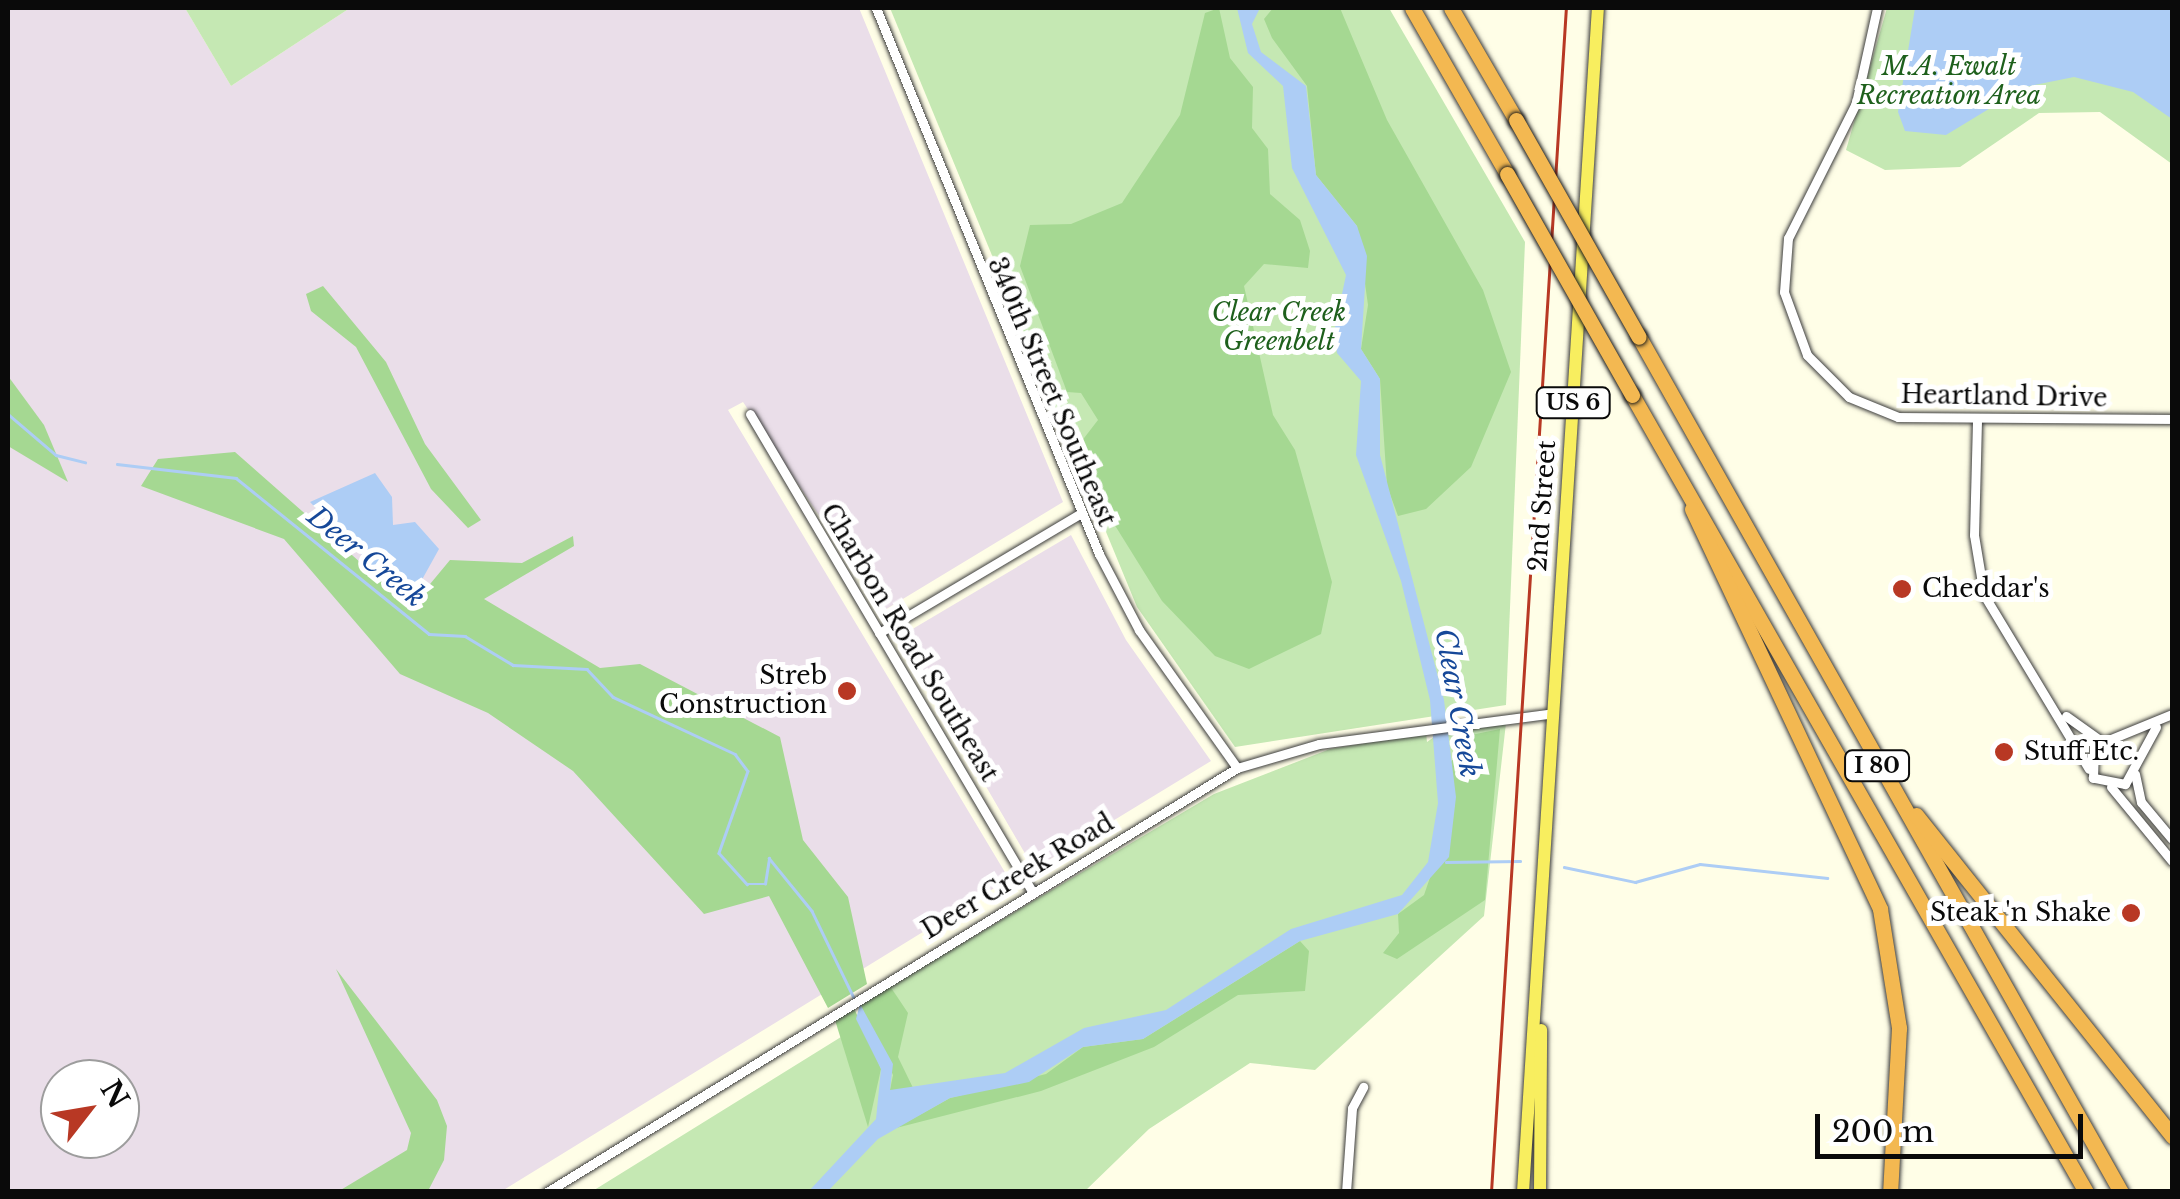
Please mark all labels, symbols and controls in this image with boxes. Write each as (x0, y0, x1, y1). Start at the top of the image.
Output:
park label: M.A. Ewalt Recreation Area (1856, 53, 2042, 112)
street label: 340th Street Southeast (981, 253, 1121, 531)
park label: Clear Creek Greenbelt (1212, 299, 1346, 358)
street label: Heartland Drive (1900, 380, 2108, 414)
road number: US 6 (1536, 386, 1610, 420)
street label: 2nd Street (1523, 439, 1563, 573)
water label: Deer Creek (300, 499, 432, 615)
street label: Charbon Road Southeast (814, 499, 1004, 787)
place label: Cheddar's (1922, 574, 2049, 604)
marker: Cheddar's (1891, 578, 1913, 600)
water label: Clear Creek (1427, 626, 1487, 780)
place label: Streb Construction (659, 662, 827, 721)
marker: Streb Construction (836, 680, 858, 702)
place label: Stuff Etc. (2024, 737, 2139, 767)
marker: Stuff Etc. (1993, 741, 2015, 763)
road number: I 80 (1842, 749, 1912, 783)
street label: Deer Creek Road (916, 808, 1120, 946)
place label: Steak 'n Shake (1929, 898, 2111, 928)
marker: Steak 'n Shake (2120, 902, 2142, 924)
north arrow (40, 1059, 140, 1159)
text: N (93, 1074, 136, 1115)
scale bar (1820, 1094, 2088, 1156)
text: 200 m (1832, 1113, 1934, 1150)

